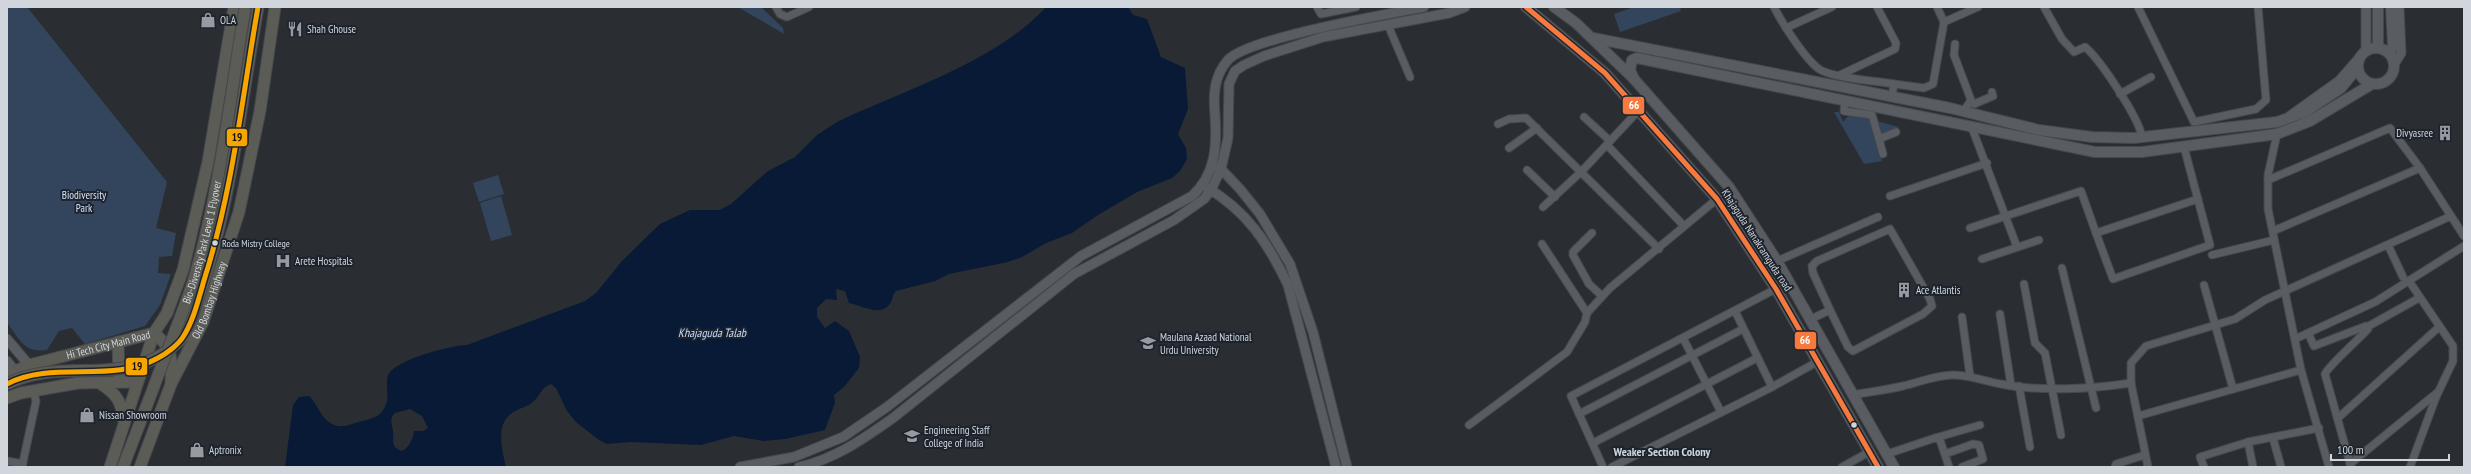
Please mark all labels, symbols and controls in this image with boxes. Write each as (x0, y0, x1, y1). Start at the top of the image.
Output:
shop icon: OLA (199, 11, 217, 29)
place label: OLA (220, 13, 237, 27)
restaurant icon: Shah Ghouse (286, 20, 304, 38)
place label: Shah Ghouse (307, 22, 357, 36)
line badge: 66 (1622, 96, 1645, 115)
text: 66 (1629, 98, 1639, 112)
building icon: Divyasree (2436, 124, 2454, 142)
place label: Divyasree (2396, 126, 2433, 140)
line badge: 19 (226, 128, 248, 147)
text: 19 (232, 130, 242, 144)
street label: Bio-Diversity Park Level 1 Flyover (179, 180, 224, 306)
street label: Khajaguda Nanakramguda road (1719, 186, 1795, 294)
park label: Biodiversity Park (62, 188, 107, 215)
place label: Roda Mistry College (222, 237, 290, 250)
marker: Roda Mistry College (210, 238, 220, 248)
hospital icon: Arete Hospitals (274, 252, 292, 270)
place label: Arete Hospitals (295, 254, 353, 268)
street label: Old Bombay Highway (189, 259, 230, 341)
building icon: Ace Atlantis (1895, 281, 1913, 299)
place label: Ace Atlantis (1916, 283, 1961, 297)
water label: Khajaguda Talab (678, 325, 747, 340)
street label: Hi Tech City Main Road (65, 327, 152, 362)
place label: Maulana Azaad National Urdu University (1160, 330, 1252, 357)
line badge: 66 (1794, 331, 1817, 350)
text: 66 (1800, 333, 1810, 347)
school or university icon: Maulana Azaad National Urdu University (1139, 334, 1157, 352)
line badge: 19 (125, 357, 148, 376)
text: 19 (132, 359, 142, 373)
shop icon: Nissan Showroom (78, 406, 96, 424)
place label: Nissan Showroom (99, 408, 167, 422)
unlabelled marker (1849, 420, 1859, 430)
place label: Engineering Staff College of India (924, 423, 991, 450)
school or university icon: Engineering Staff College of India (903, 427, 921, 445)
scale bar (2331, 436, 2449, 462)
shop icon: Aptronix (188, 441, 206, 459)
text: 100 m (2337, 442, 2364, 457)
place label: Aptronix (209, 443, 242, 457)
district label: Weaker Section Colony (1613, 444, 1711, 459)

